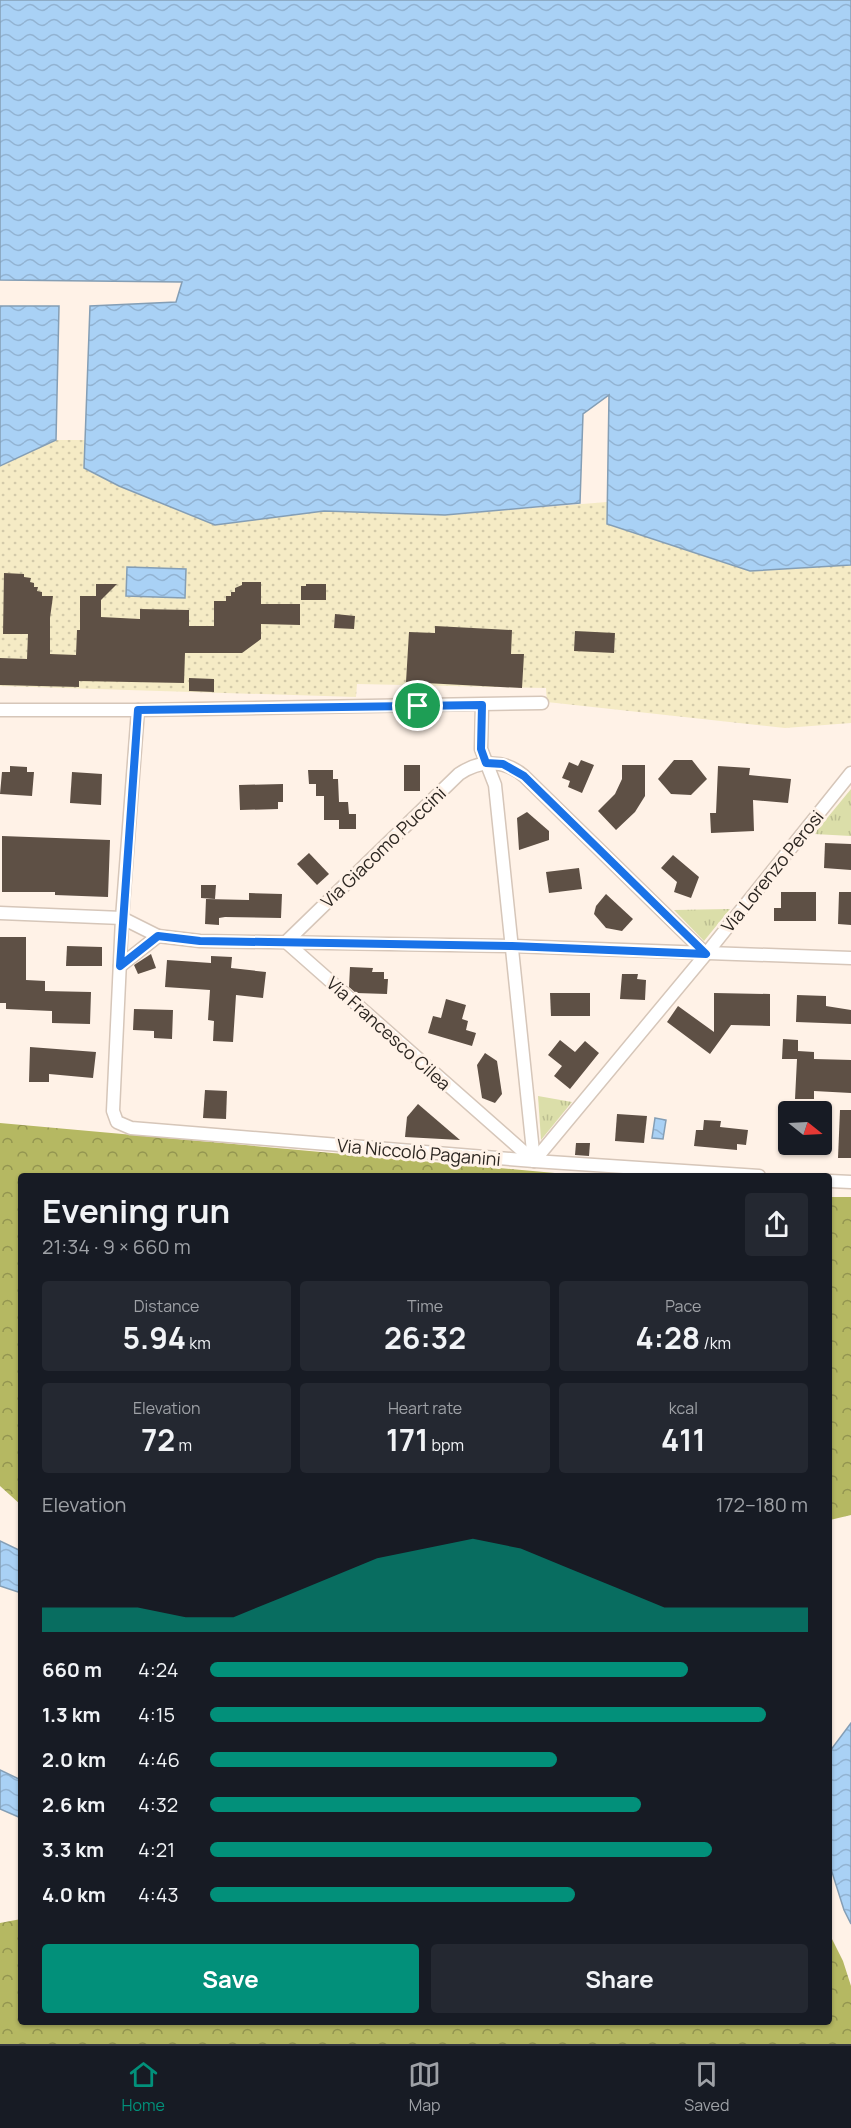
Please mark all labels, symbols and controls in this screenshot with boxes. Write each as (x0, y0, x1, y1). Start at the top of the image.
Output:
pin (392, 680, 443, 731)
icon: arrive (401, 689, 434, 722)
street label: Via Giacomo Puccini (315, 781, 451, 913)
street label: Via Lorenzo Perosi (715, 805, 829, 937)
street label: Via Francesco Cilea (322, 971, 456, 1095)
north arrow (778, 1101, 832, 1155)
map controls (778, 1101, 832, 1155)
street label: Via Niccolò Paganini (336, 1133, 502, 1171)
text: Evening run (42, 1188, 230, 1233)
button: share (745, 1193, 808, 1256)
text: 21:34 · 9 × 660 m (42, 1233, 191, 1260)
text: Distance (134, 1295, 199, 1317)
text: Time (407, 1295, 443, 1317)
text: Pace (665, 1295, 701, 1317)
text: 5.94 (123, 1317, 186, 1358)
text: 26:32 (384, 1317, 466, 1358)
text: 4:28 (635, 1317, 700, 1358)
text: km (186, 1332, 211, 1354)
text: /km (700, 1332, 731, 1354)
text: Elevation (133, 1397, 200, 1419)
text: Heart rate (388, 1397, 462, 1419)
text: kcal (669, 1397, 698, 1419)
text: 72 (141, 1419, 175, 1460)
text: 171 (386, 1419, 428, 1460)
text: 411 (661, 1419, 706, 1460)
text: m (175, 1434, 192, 1456)
text: bpm (428, 1434, 464, 1456)
text: Elevation (42, 1491, 126, 1518)
text: 172–180 m (716, 1491, 808, 1518)
text: 660 m (42, 1656, 102, 1683)
text: 4:24 (138, 1656, 179, 1683)
text: 1.3 km (42, 1701, 100, 1728)
text: 4:15 (138, 1701, 175, 1728)
text: 2.0 km (42, 1746, 106, 1773)
text: 4:46 (138, 1746, 180, 1773)
text: 2.6 km (42, 1791, 105, 1818)
text: 4:32 (138, 1791, 178, 1818)
text: 3.3 km (42, 1836, 104, 1863)
text: 4:21 (138, 1836, 175, 1863)
text: 4.0 km (42, 1881, 106, 1908)
text: 4:43 (138, 1881, 179, 1908)
button: Save (42, 1944, 419, 2013)
button: Share (431, 1944, 808, 2013)
tab: Home (122, 2058, 165, 2116)
tab: Map (408, 2058, 441, 2116)
tab: Saved (684, 2058, 729, 2116)

